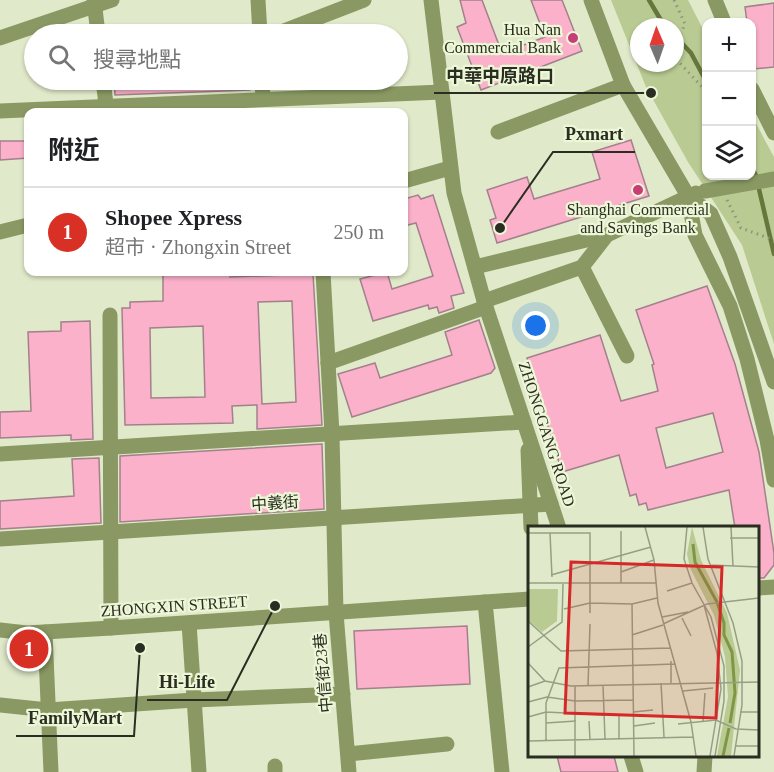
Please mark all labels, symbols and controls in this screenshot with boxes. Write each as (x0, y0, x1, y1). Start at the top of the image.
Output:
north arrow (630, 18, 684, 72)
map controls (702, 18, 756, 180)
button: + (702, 18, 756, 72)
place label: Hua Nan Commercial Bank (444, 21, 561, 56)
search box (24, 24, 408, 90)
marker: Hua Nan Commercial Bank (566, 31, 580, 45)
icon: search (45, 41, 78, 74)
text: 搜尋地點 (93, 47, 181, 72)
callout: 中華中原路口 (434, 57, 566, 93)
text: 中華中原路口 (446, 66, 554, 86)
button: − (702, 72, 756, 126)
callout: Pxmart (553, 116, 635, 152)
text: Pxmart (565, 124, 623, 144)
button: layers (702, 126, 756, 180)
text: 附近 (48, 136, 100, 165)
marker: Shanghai Commercial and Savings Bank (631, 183, 645, 197)
place label: Shanghai Commercial and Savings Bank (567, 201, 710, 237)
text: Shopee Xpress (105, 205, 242, 230)
text: 1 (63, 221, 73, 243)
text: 250 m (333, 221, 384, 243)
text: 超市 · Zhongxin Street (105, 236, 291, 258)
your location (521, 311, 550, 340)
street label: ZHONGGANG ROAD (516, 359, 578, 509)
street label: 中義街 (250, 493, 300, 513)
inset map (528, 526, 759, 757)
street label: ZHONGXIN STREET (100, 592, 248, 620)
pin: 1 (9, 626, 48, 672)
street label: 中信街23巷 (311, 632, 335, 714)
callout: Hi-Life (147, 664, 227, 700)
text: Hi-Life (159, 672, 215, 692)
callout: FamilyMart (16, 700, 134, 736)
text: FamilyMart (28, 708, 122, 728)

